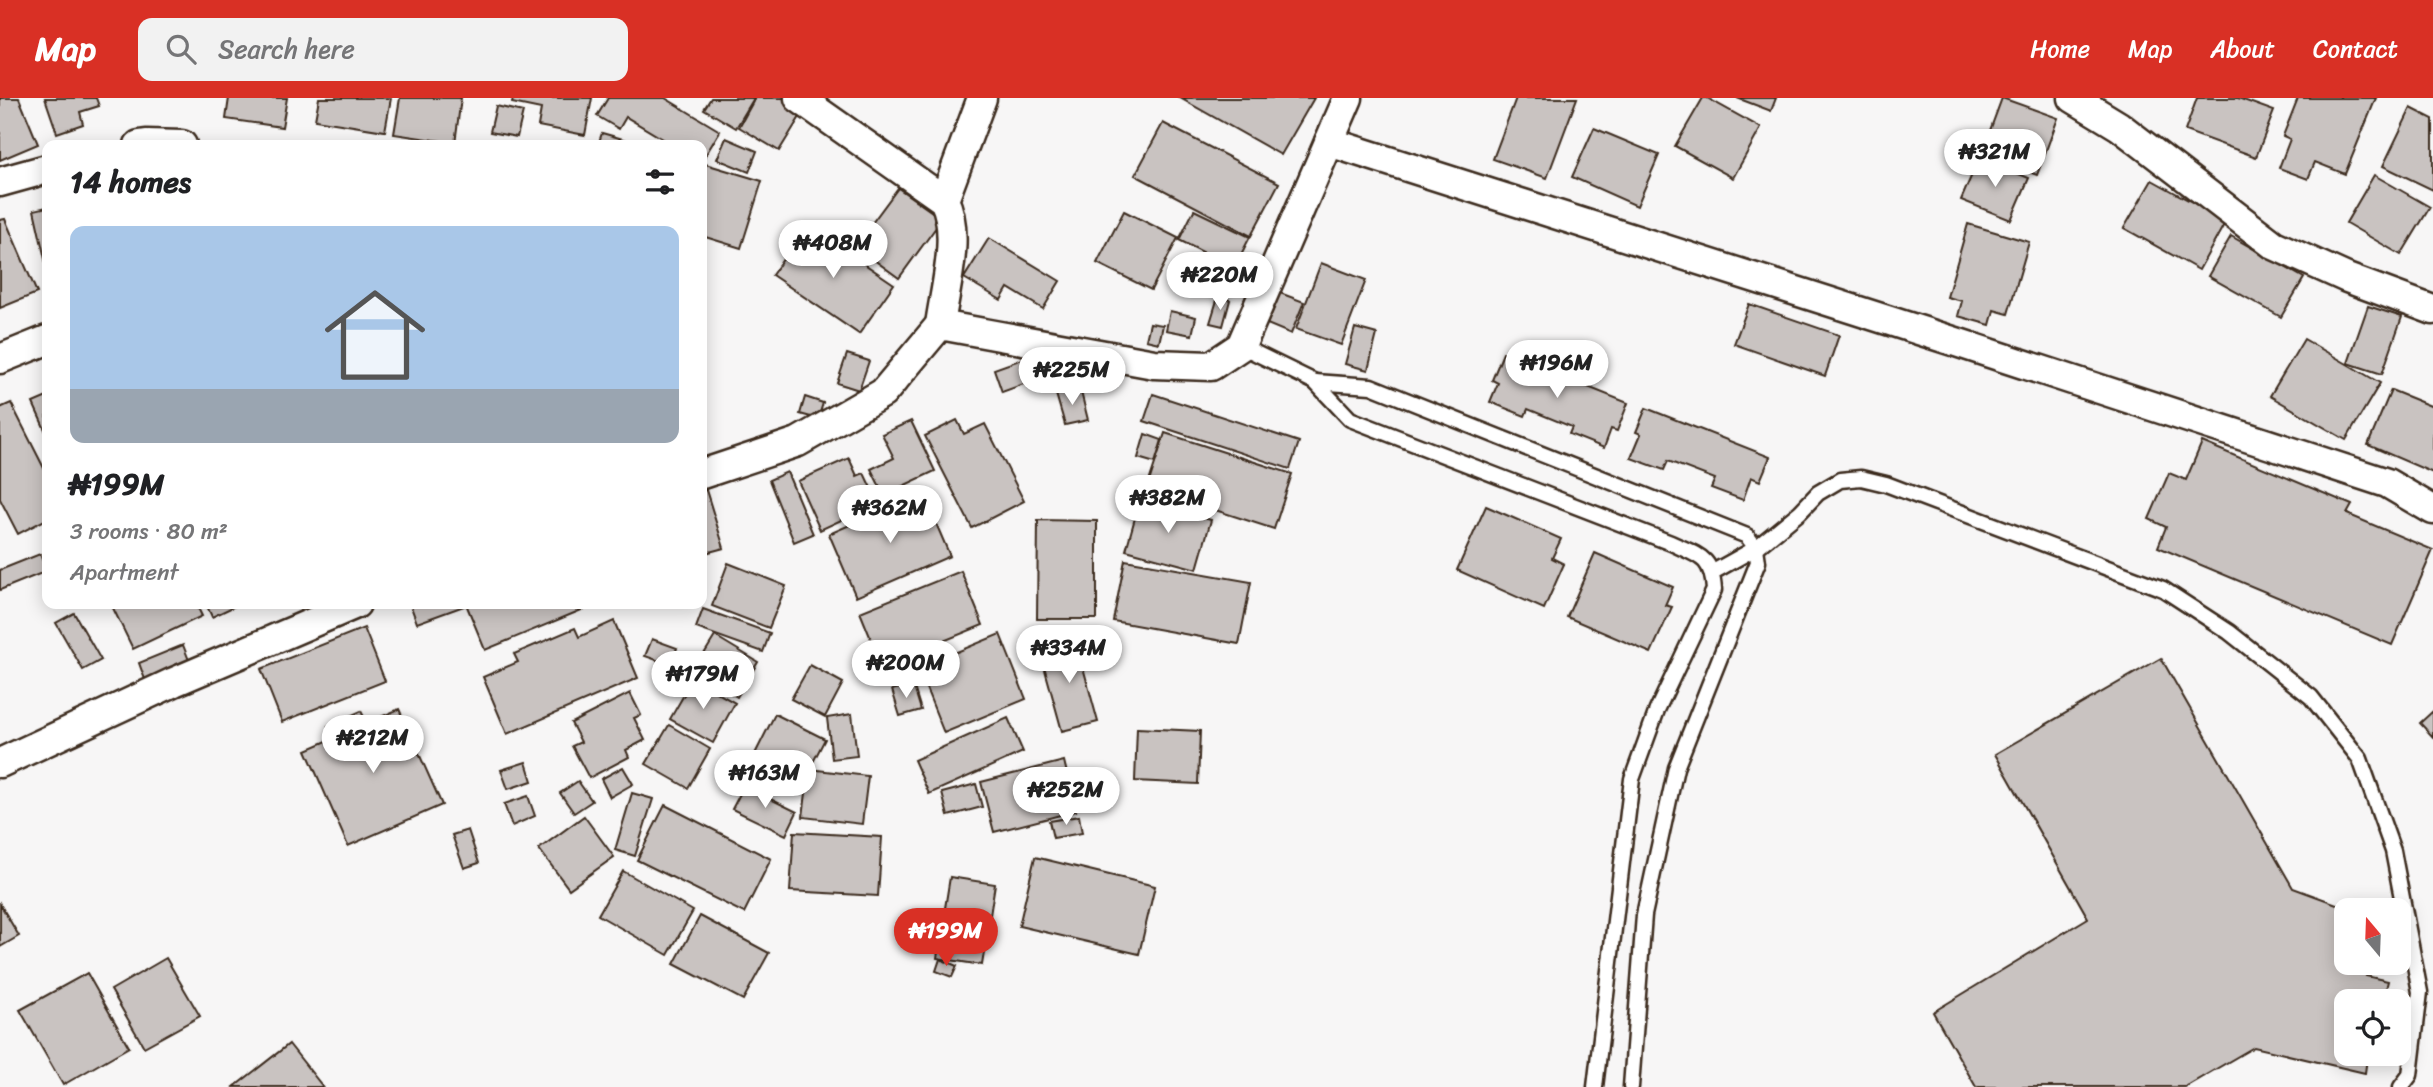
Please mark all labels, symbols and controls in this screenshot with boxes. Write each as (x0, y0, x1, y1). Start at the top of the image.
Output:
search box (138, 18, 628, 81)
text: Map (35, 20, 96, 78)
text: Search here (218, 26, 355, 72)
text: Home (2030, 28, 2090, 70)
text: Map (2128, 28, 2172, 70)
text: About (2210, 28, 2275, 70)
text: Contact (2313, 28, 2398, 70)
icon: search (162, 30, 200, 68)
pin: ₦321M (1946, 130, 2044, 189)
text: ₦321M (1960, 131, 2030, 172)
text: 14 homes (70, 155, 191, 209)
icon: filters (641, 163, 679, 201)
pin: ₦408M (784, 220, 882, 280)
text: ₦408M (795, 222, 871, 263)
pin: ₦220M (1171, 252, 1269, 312)
text: ₦220M (1182, 254, 1258, 295)
icon: home (312, 272, 438, 398)
pin: ₦196M (1508, 341, 1606, 400)
text: ₦196M (1521, 342, 1593, 383)
pin: ₦225M (1023, 348, 1121, 407)
text: ₦225M (1035, 349, 1109, 390)
text: ₦199M (70, 457, 164, 511)
pin: ₦382M (1119, 476, 1217, 535)
text: ₦382M (1131, 477, 1205, 518)
pin: ₦362M (841, 486, 939, 545)
text: ₦362M (853, 487, 927, 528)
text: 3 rooms · 80 m² (70, 511, 228, 552)
text: Apartment (70, 552, 179, 593)
pin: ₦334M (1020, 626, 1118, 685)
text: ₦334M (1032, 627, 1106, 668)
pin: ₦200M (857, 640, 955, 700)
text: ₦200M (868, 642, 944, 683)
pin: ₦179M (654, 652, 752, 711)
text: ₦179M (667, 653, 739, 694)
pin: ₦212M (324, 716, 422, 775)
text: ₦212M (338, 717, 408, 758)
pin: ₦163M (716, 750, 814, 810)
text: ₦163M (730, 752, 800, 793)
pin: ₦252M (1017, 768, 1115, 827)
text: ₦252M (1029, 769, 1103, 810)
north arrow (2334, 898, 2412, 975)
map controls (2334, 898, 2411, 1066)
pin: ₦199M (897, 908, 995, 968)
text: ₦199M (910, 910, 982, 951)
button: locate (2334, 989, 2411, 1066)

